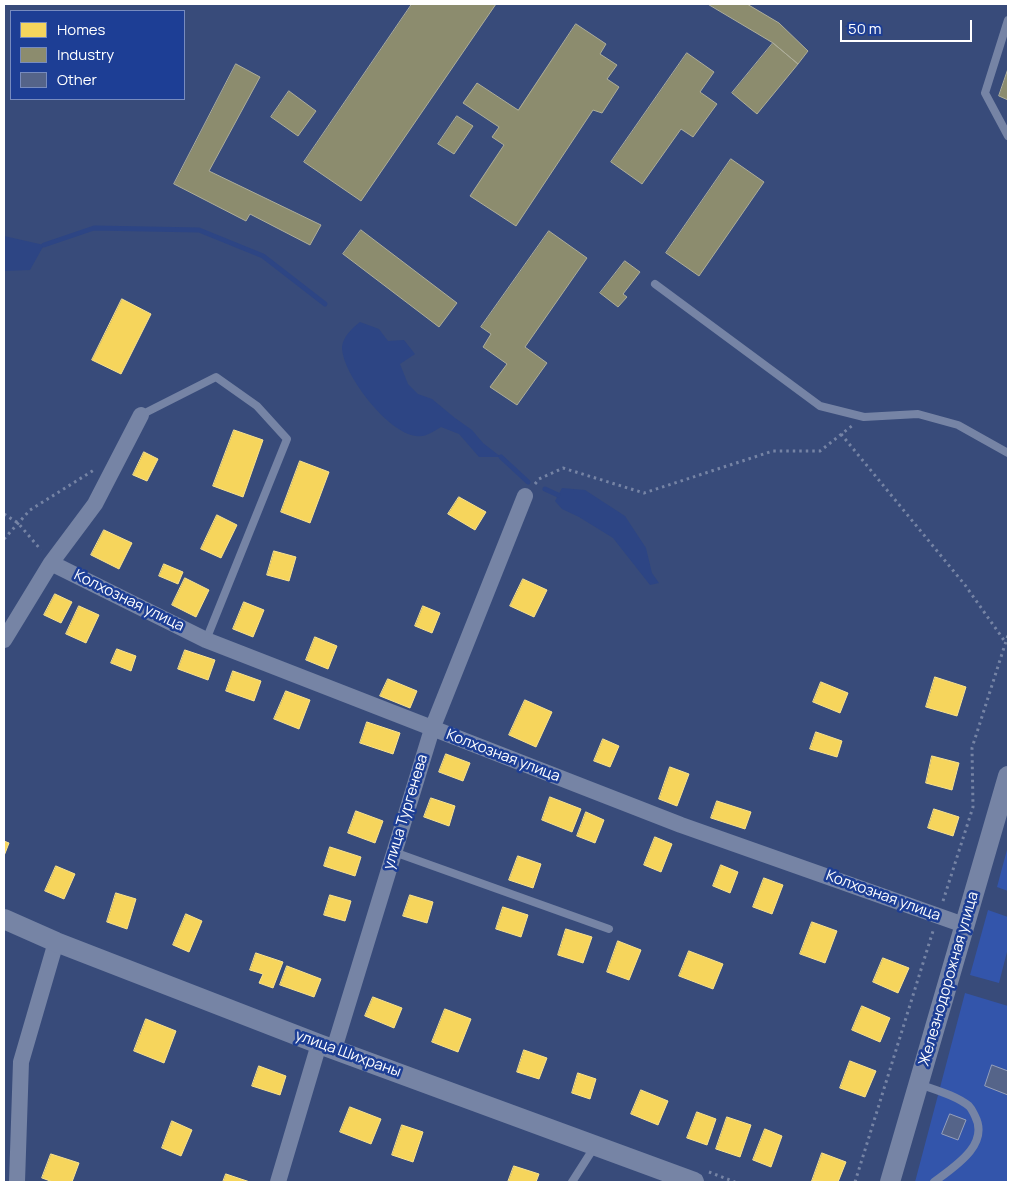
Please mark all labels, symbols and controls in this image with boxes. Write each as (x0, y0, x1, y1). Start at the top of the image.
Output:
legend (10, 10, 185, 100)
scale bar (842, 10, 974, 42)
text: 50 m (848, 18, 882, 39)
text: Homes (57, 19, 105, 40)
text: Industry (57, 44, 114, 65)
text: Other (57, 69, 97, 90)
street label: Колхозная улица (71, 566, 187, 636)
street label: Колхозная улица (443, 726, 563, 786)
street label: улица Тургенева (380, 752, 432, 872)
street label: Колхозная улица (823, 867, 943, 925)
street label: Железнодорожная улица (915, 890, 983, 1068)
street label: улица Шихраны (293, 1026, 403, 1082)

